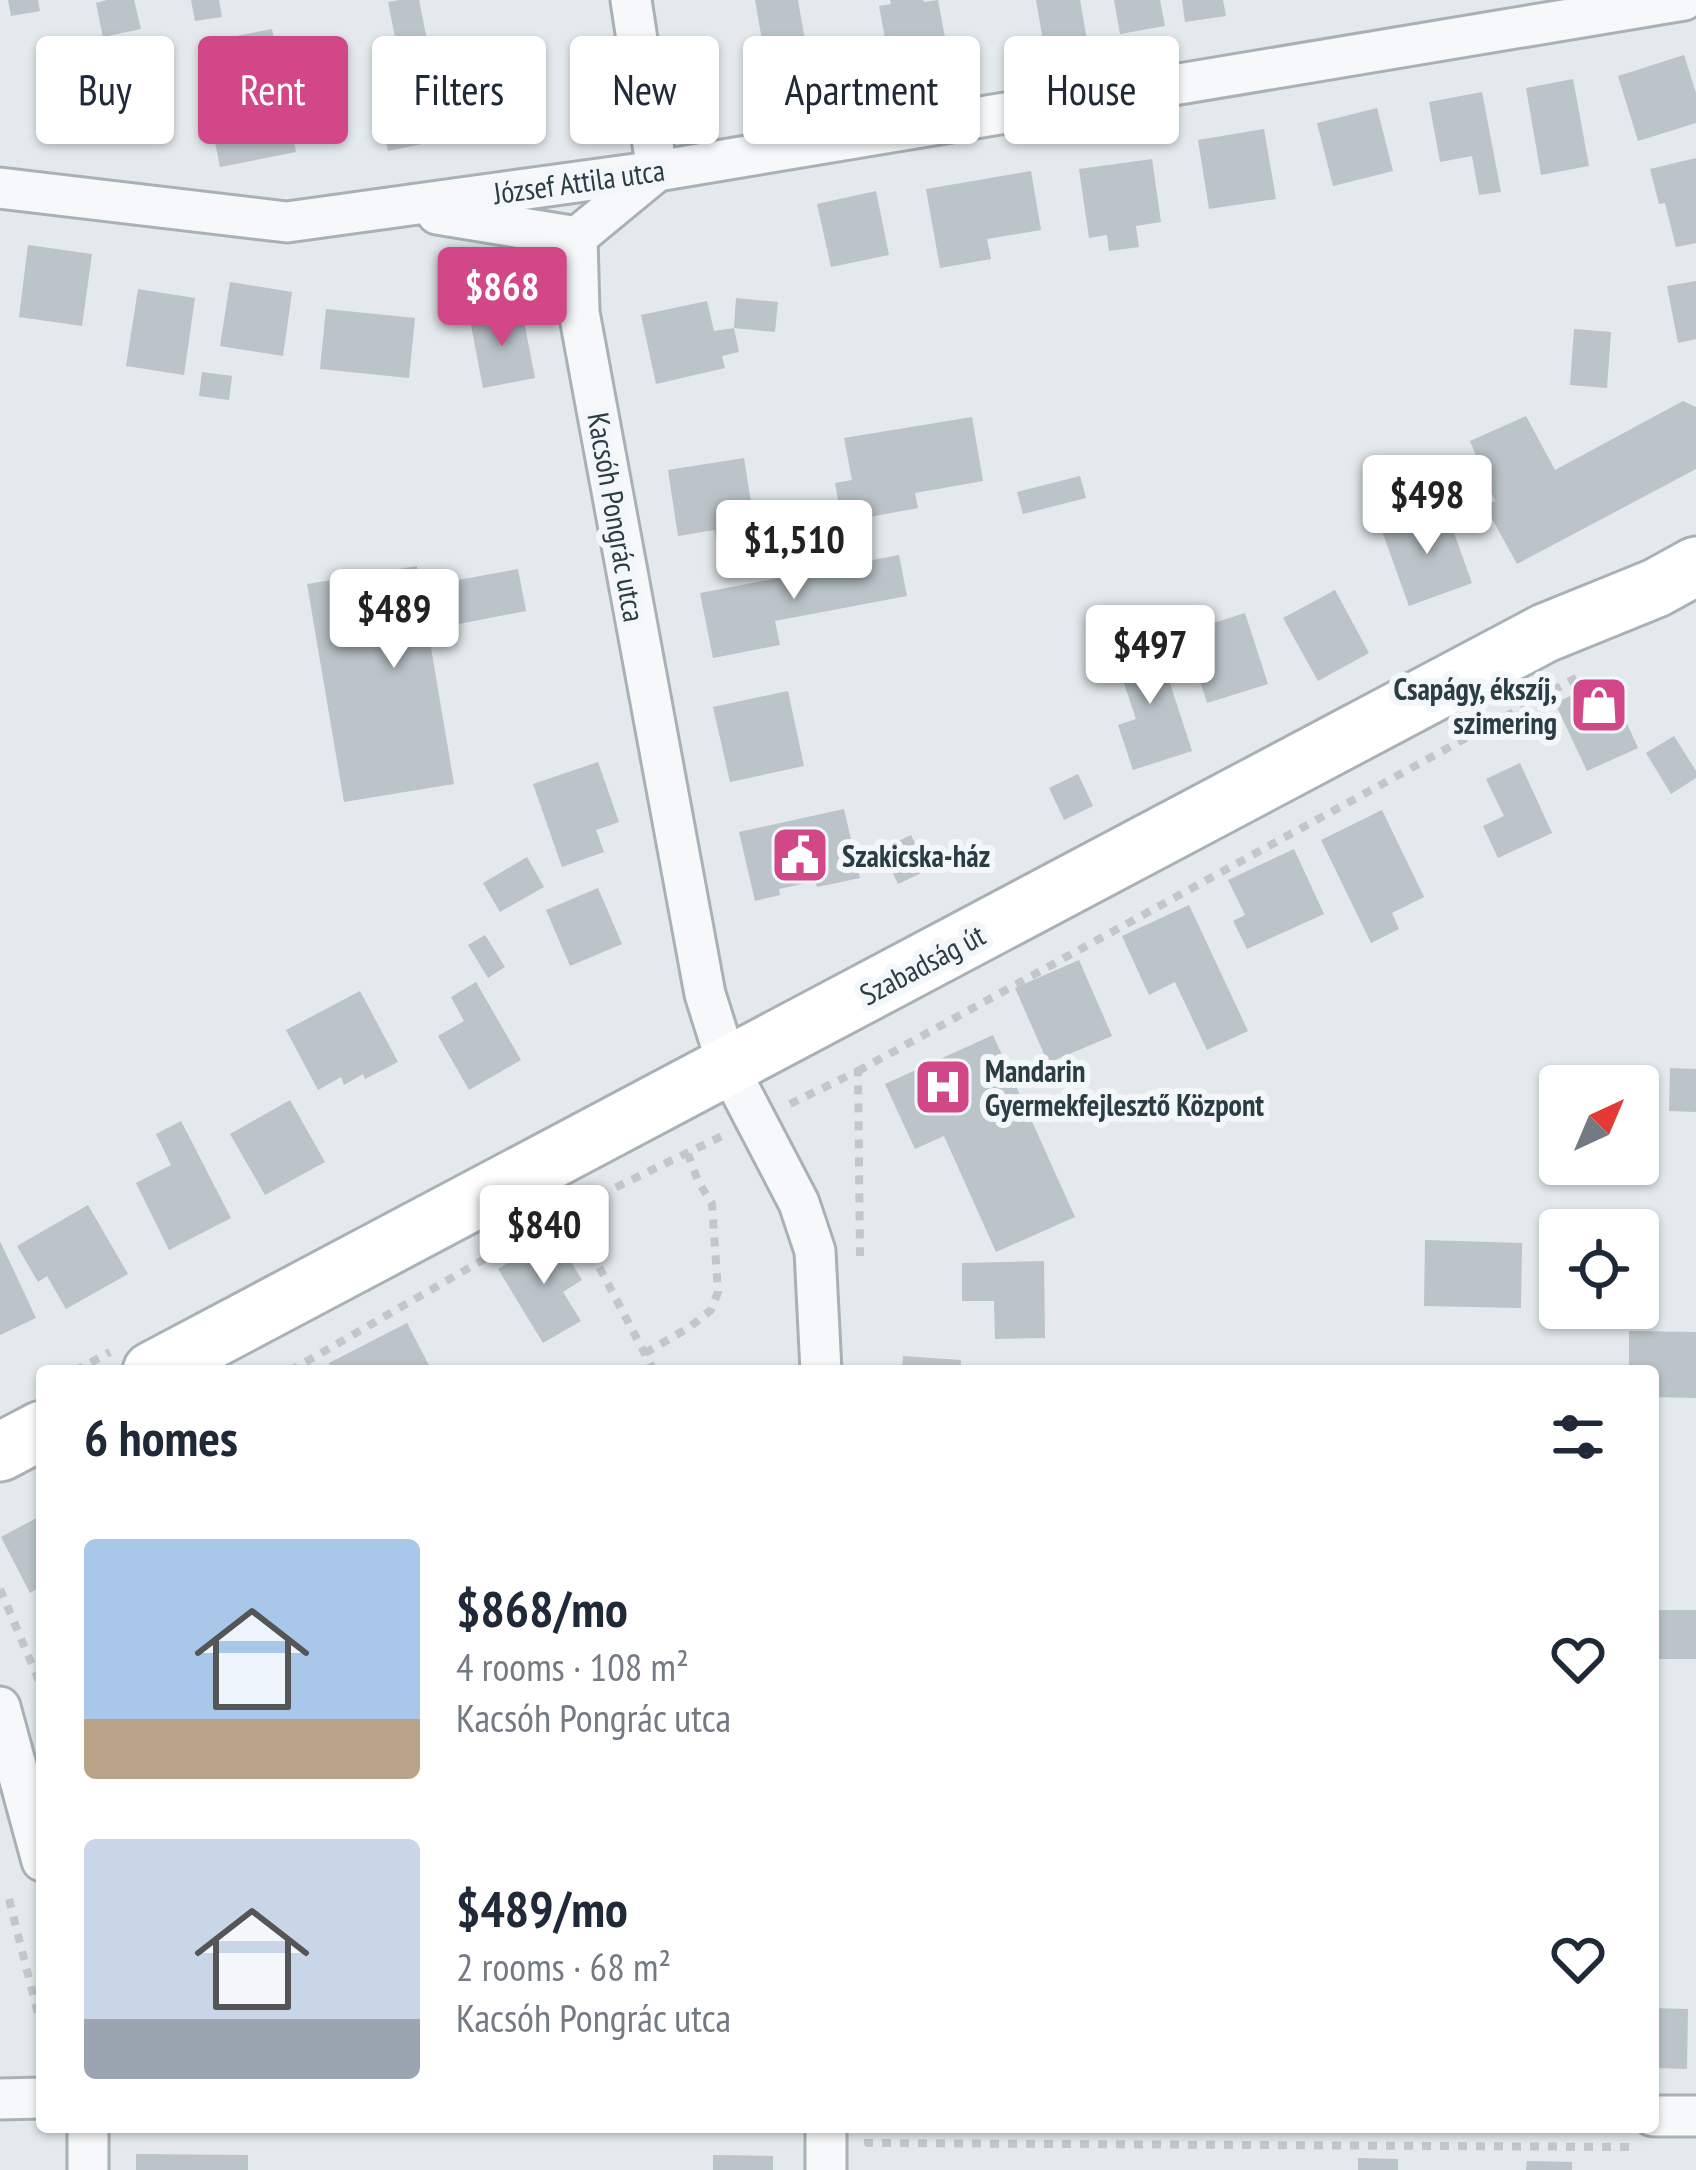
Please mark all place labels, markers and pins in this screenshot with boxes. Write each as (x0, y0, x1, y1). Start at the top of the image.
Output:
pin: $868 (431, 247, 573, 349)
pin: $498 (1356, 455, 1498, 557)
pin: $1,510 (696, 500, 892, 602)
pin: $489 (323, 569, 465, 671)
pin: $497 (1079, 605, 1221, 707)
place label: Csapágy, ékszíj, szimering (1393, 669, 1557, 742)
shop icon: Csapágy, ékszíj, szimering (1568, 674, 1630, 736)
public building icon: Szakicska-ház (769, 824, 831, 886)
place label: Szakicska-ház (842, 836, 990, 875)
place label: Mandarin Gyermekfejlesztő Központ (985, 1051, 1264, 1124)
hospital icon: Mandarin Gyermekfejlesztő Központ (912, 1056, 974, 1118)
pin: $840 (473, 1185, 615, 1287)

